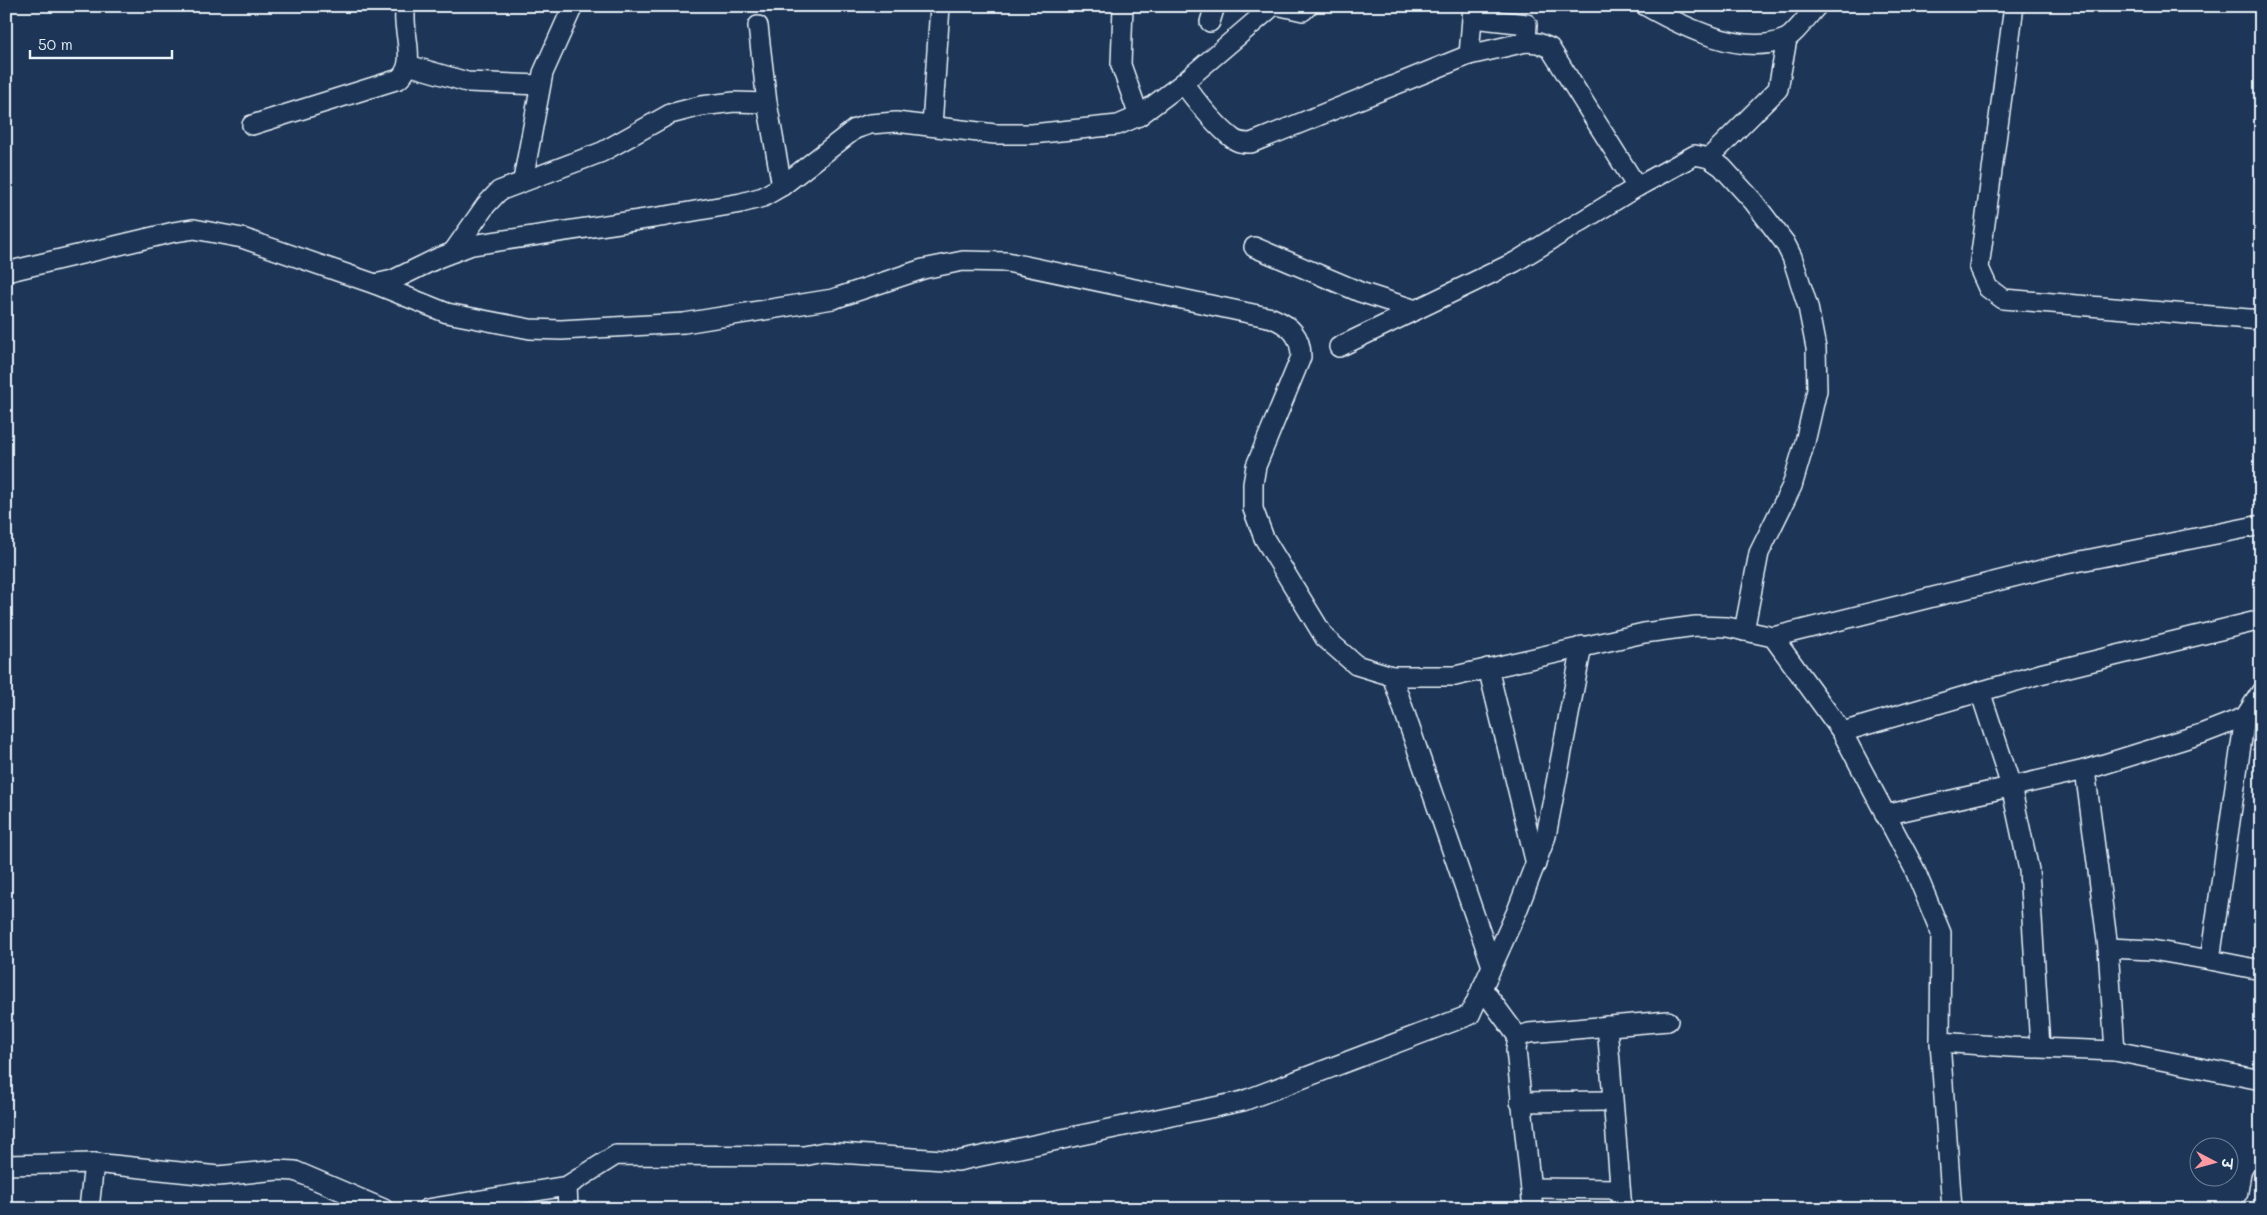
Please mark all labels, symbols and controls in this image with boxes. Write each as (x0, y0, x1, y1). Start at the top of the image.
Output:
scale bar (30, 28, 172, 60)
text: 50 m (38, 34, 73, 54)
north arrow (2190, 1138, 2240, 1188)
text: उ (2217, 1156, 2238, 1171)

